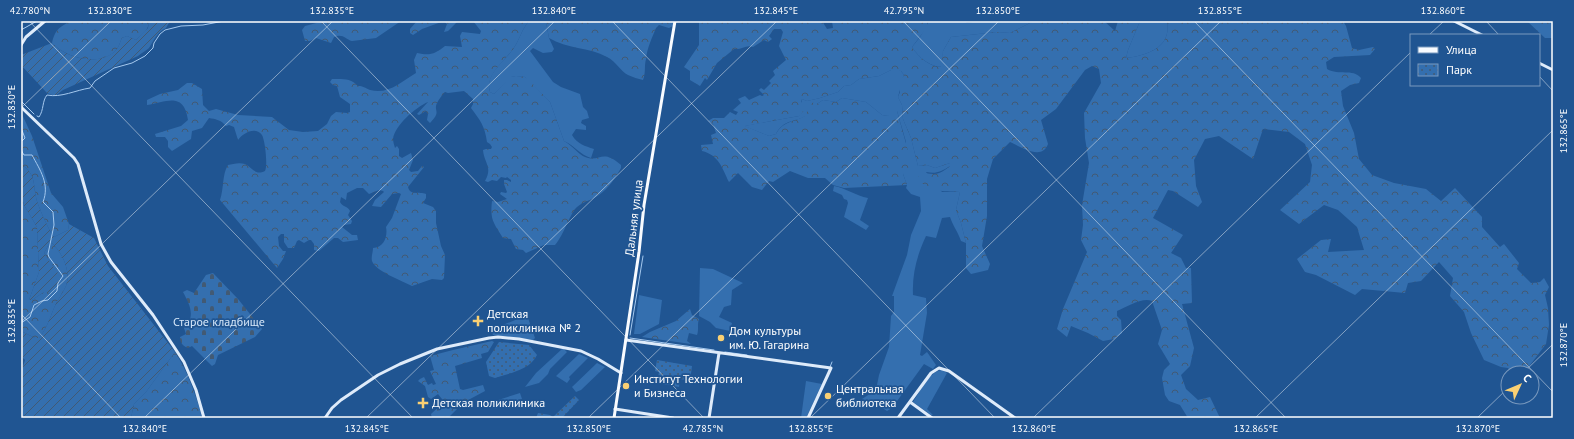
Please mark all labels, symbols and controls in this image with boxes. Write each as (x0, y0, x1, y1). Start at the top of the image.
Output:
text: 42.780°N (10, 4, 50, 17)
text: 132.830°E (88, 4, 132, 17)
text: 132.835°E (310, 4, 354, 17)
text: 132.840°E (532, 4, 576, 17)
text: 132.845°E (754, 4, 798, 17)
text: 42.795°N (884, 4, 924, 17)
text: 132.850°E (976, 4, 1020, 17)
text: 132.855°E (1198, 4, 1242, 17)
text: 132.860°E (1421, 4, 1465, 17)
legend (1410, 34, 1540, 86)
text: Улица (1446, 42, 1477, 57)
text: Парк (1446, 62, 1472, 77)
text: 132.830°E (5, 85, 18, 129)
text: 132.865°E (1557, 109, 1570, 153)
street label: Дальняя улица (621, 179, 646, 257)
text: 132.835°E (5, 299, 18, 343)
place label: Детская поликлиника № 2 (487, 306, 581, 335)
park label: Старое кладбище (173, 314, 265, 329)
marker: Детская поликлиника № 2 (472, 315, 484, 327)
place label: Дом культуры им. Ю. Гагарина (729, 323, 809, 352)
text: 132.870°E (1557, 323, 1570, 367)
marker: Дом культуры им. Ю. Гагарина (716, 333, 726, 343)
north arrow (1500, 365, 1540, 405)
place label: Институт Технологии и Бизнеса (634, 371, 743, 400)
text: С (1520, 371, 1534, 385)
marker: Институт Технологии и Бизнеса (621, 381, 631, 391)
place label: Центральная библиотека (836, 381, 904, 410)
marker: Центральная библиотека (823, 391, 833, 401)
place label: Детская поликлиника (432, 395, 545, 410)
marker: Детская поликлиника (417, 397, 429, 409)
text: 132.840°E (123, 422, 167, 435)
text: 132.845°E (345, 422, 389, 435)
text: 132.850°E (567, 422, 611, 435)
text: 42.785°N (683, 422, 723, 435)
text: 132.855°E (789, 422, 833, 435)
text: 132.860°E (1012, 422, 1056, 435)
text: 132.865°E (1234, 422, 1278, 435)
text: 132.870°E (1456, 422, 1500, 435)

